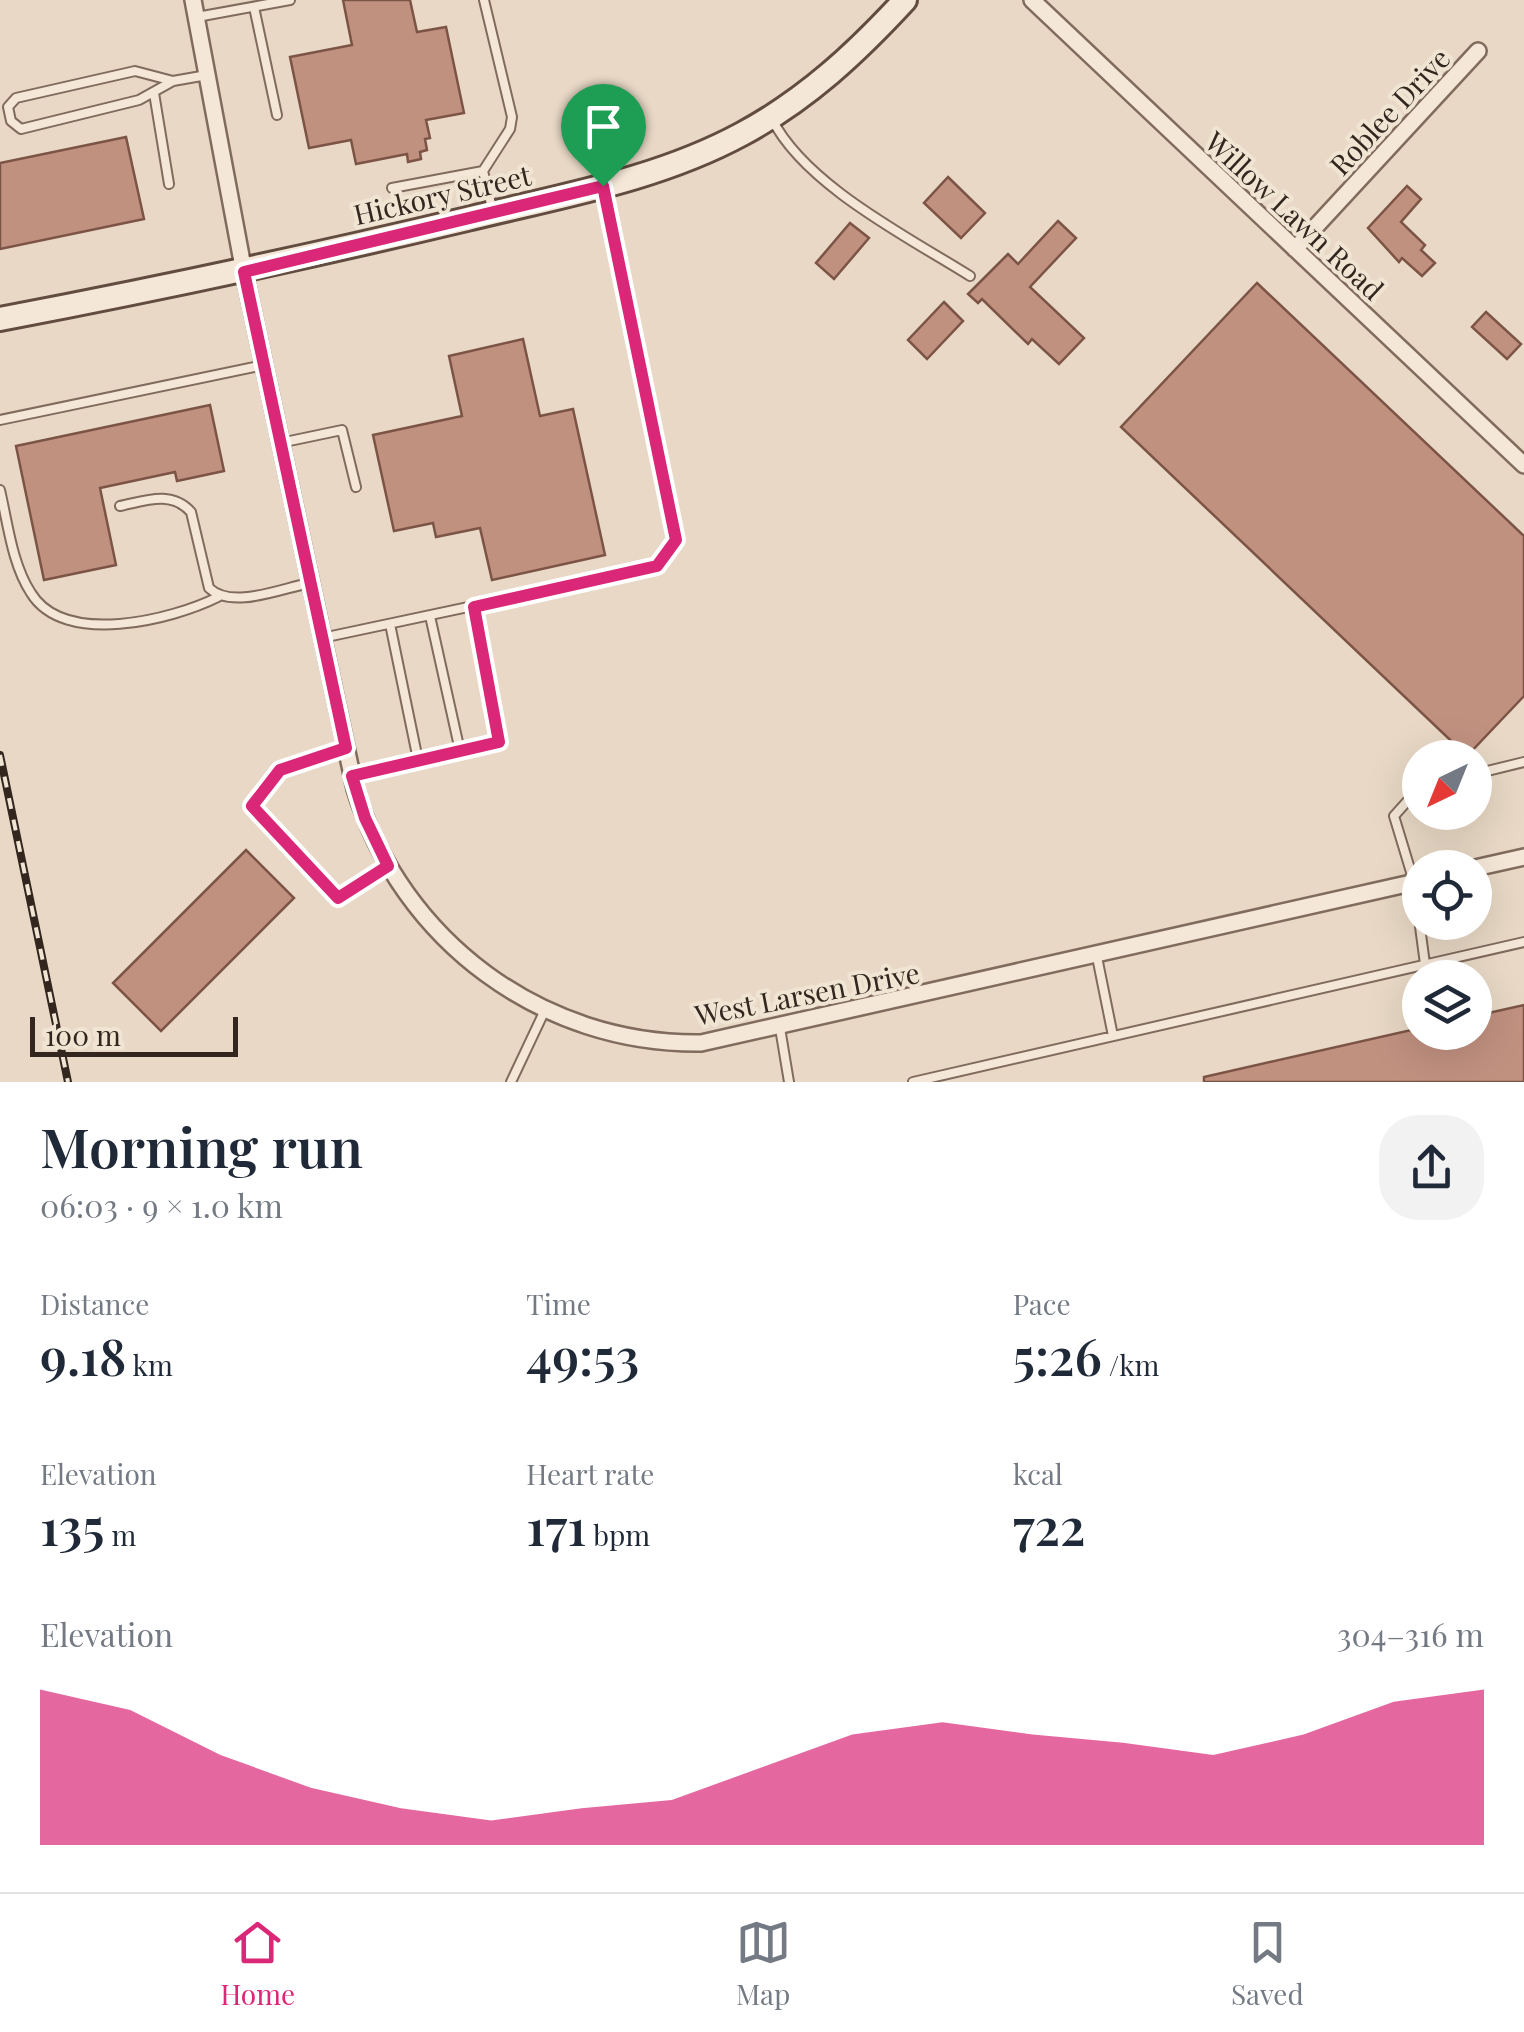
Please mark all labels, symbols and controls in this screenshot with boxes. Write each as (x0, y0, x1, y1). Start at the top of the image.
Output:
street label: Roblee Drive (1321, 40, 1457, 182)
pin (561, 84, 646, 187)
icon: arrive (576, 99, 631, 154)
street label: Willow Lawn Road (1197, 122, 1392, 307)
street label: Hickory Street (350, 155, 535, 232)
north arrow (1402, 740, 1492, 830)
map controls (1402, 740, 1492, 1050)
button: locate (1402, 850, 1492, 940)
street label: West Larsen Drive (690, 953, 923, 1033)
button: layers (1402, 960, 1492, 1050)
scale bar (30, 1012, 238, 1056)
text: 100 m (45, 1016, 121, 1053)
text: Morning run (40, 1108, 363, 1182)
button: share (1379, 1115, 1484, 1220)
text: 06:03 · 9 × 1.0 km (40, 1183, 283, 1226)
text: Distance (40, 1285, 149, 1322)
text: Time (526, 1285, 591, 1322)
text: Pace (1013, 1285, 1071, 1322)
text: 9.18 (40, 1322, 126, 1389)
text: 49:53 (526, 1322, 639, 1389)
text: 5:26 (1013, 1322, 1102, 1389)
text: km (126, 1346, 173, 1383)
text: /km (1102, 1346, 1159, 1383)
text: Elevation (40, 1455, 156, 1492)
text: Heart rate (526, 1455, 655, 1492)
text: kcal (1013, 1455, 1063, 1492)
text: 135 (40, 1492, 104, 1559)
text: 171 (526, 1492, 586, 1559)
text: 722 (1013, 1492, 1086, 1559)
text: m (104, 1516, 136, 1553)
text: bpm (586, 1516, 650, 1553)
text: Elevation (40, 1612, 173, 1655)
text: 304–316 m (1337, 1612, 1484, 1655)
tab: Home (220, 1915, 295, 2012)
tab: Map (736, 1915, 791, 2012)
tab: Saved (1231, 1915, 1304, 2012)

